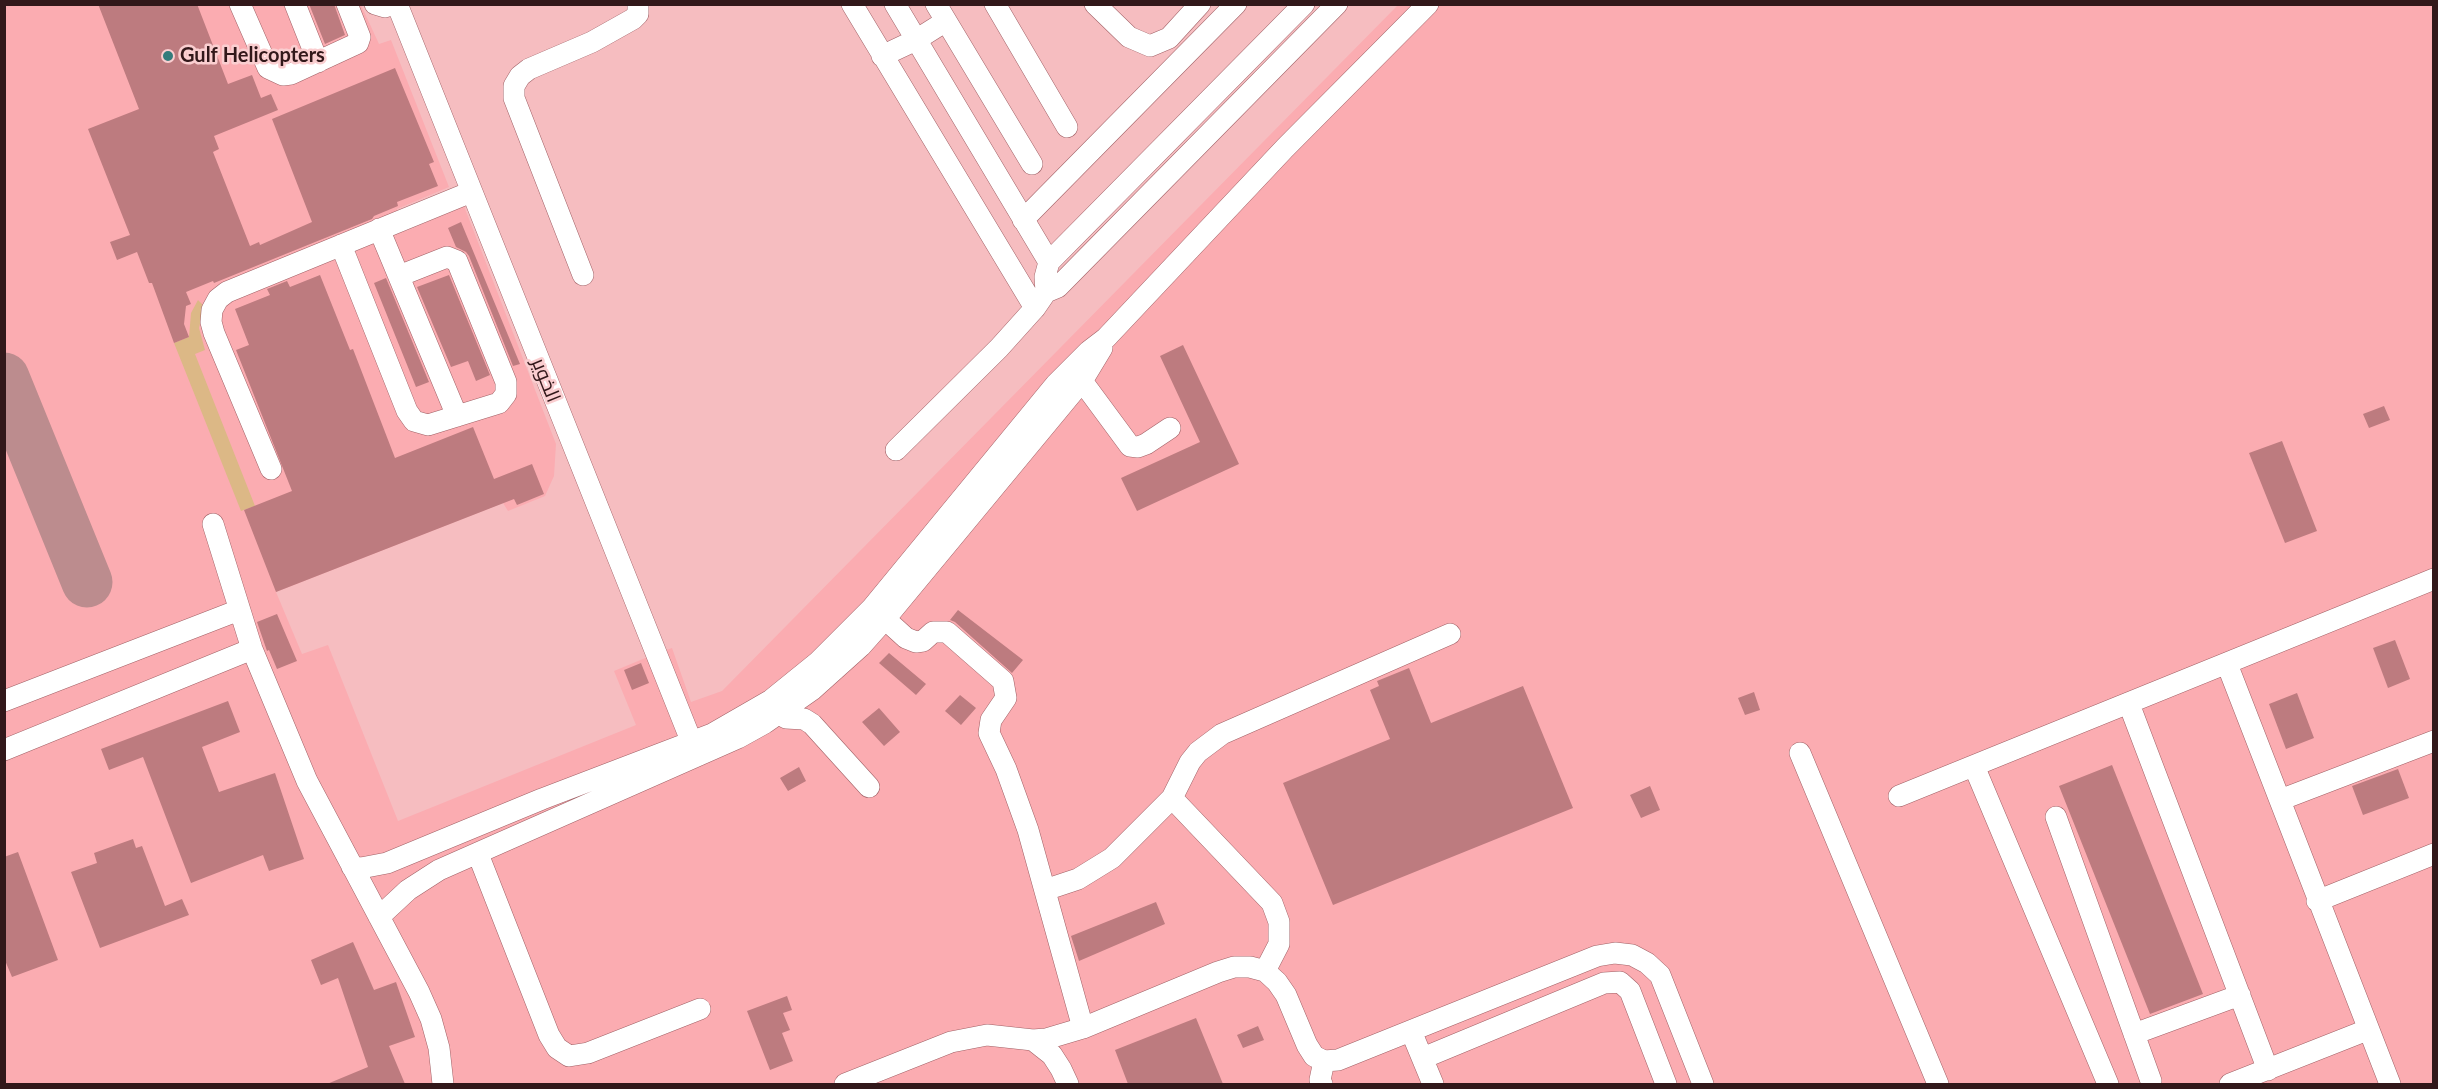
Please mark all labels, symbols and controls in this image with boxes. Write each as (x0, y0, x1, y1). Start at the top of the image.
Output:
place label: Gulf Helicopters (180, 44, 325, 68)
marker: Gulf Helicopters (161, 49, 175, 63)
street label: الخوير (526, 354, 566, 406)

